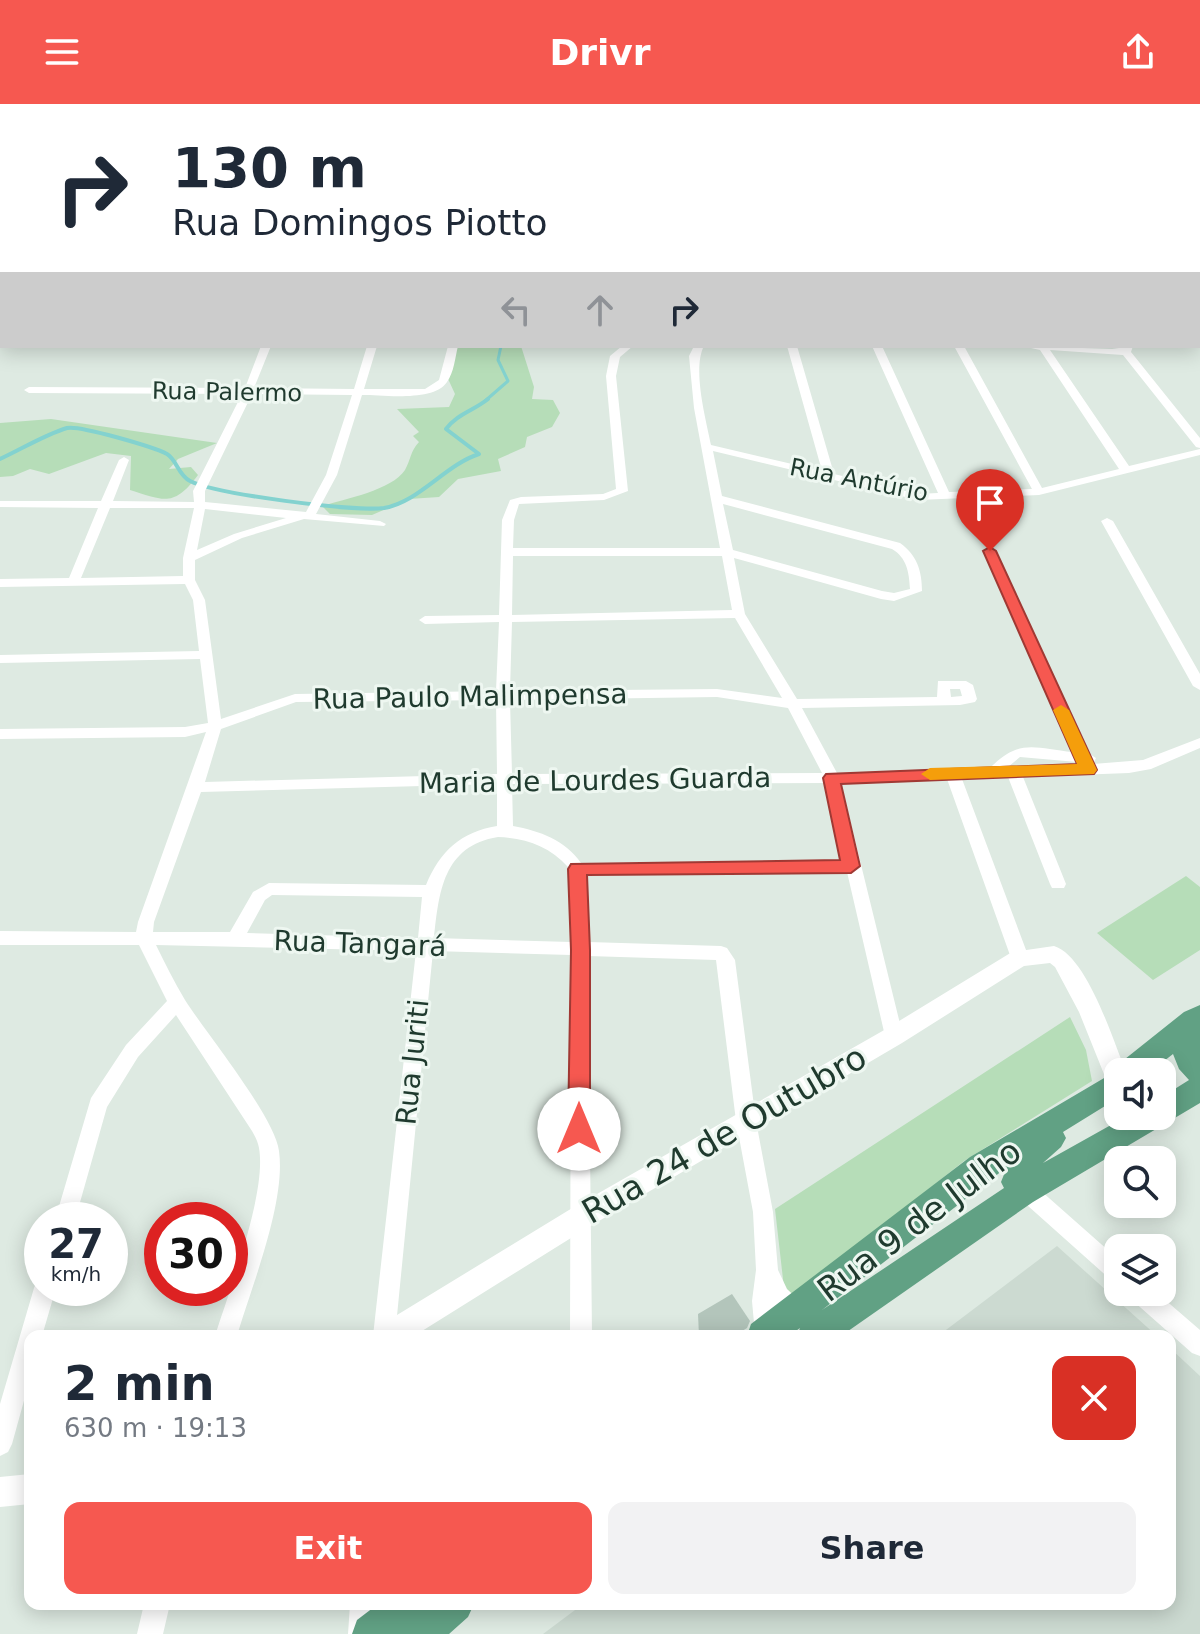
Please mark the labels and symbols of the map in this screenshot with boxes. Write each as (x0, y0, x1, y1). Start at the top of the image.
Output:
street label: Rua Palermo (152, 377, 302, 407)
street label: Rua Antúrio (787, 453, 931, 507)
pin (956, 469, 1024, 551)
street label: Rua Paulo Malimpensa (312, 677, 628, 716)
street label: Maria de Lourdes Guarda (418, 761, 772, 800)
street label: Rua Tangará (273, 924, 447, 963)
street label: Rua Juriti (389, 998, 435, 1126)
street label: Rua 24 de Outubro (575, 1036, 873, 1232)
position arrow (537, 1087, 621, 1171)
street label: Rua 9 de Julho (809, 1130, 1029, 1310)
speed limit sign: 30 (144, 1202, 248, 1306)

